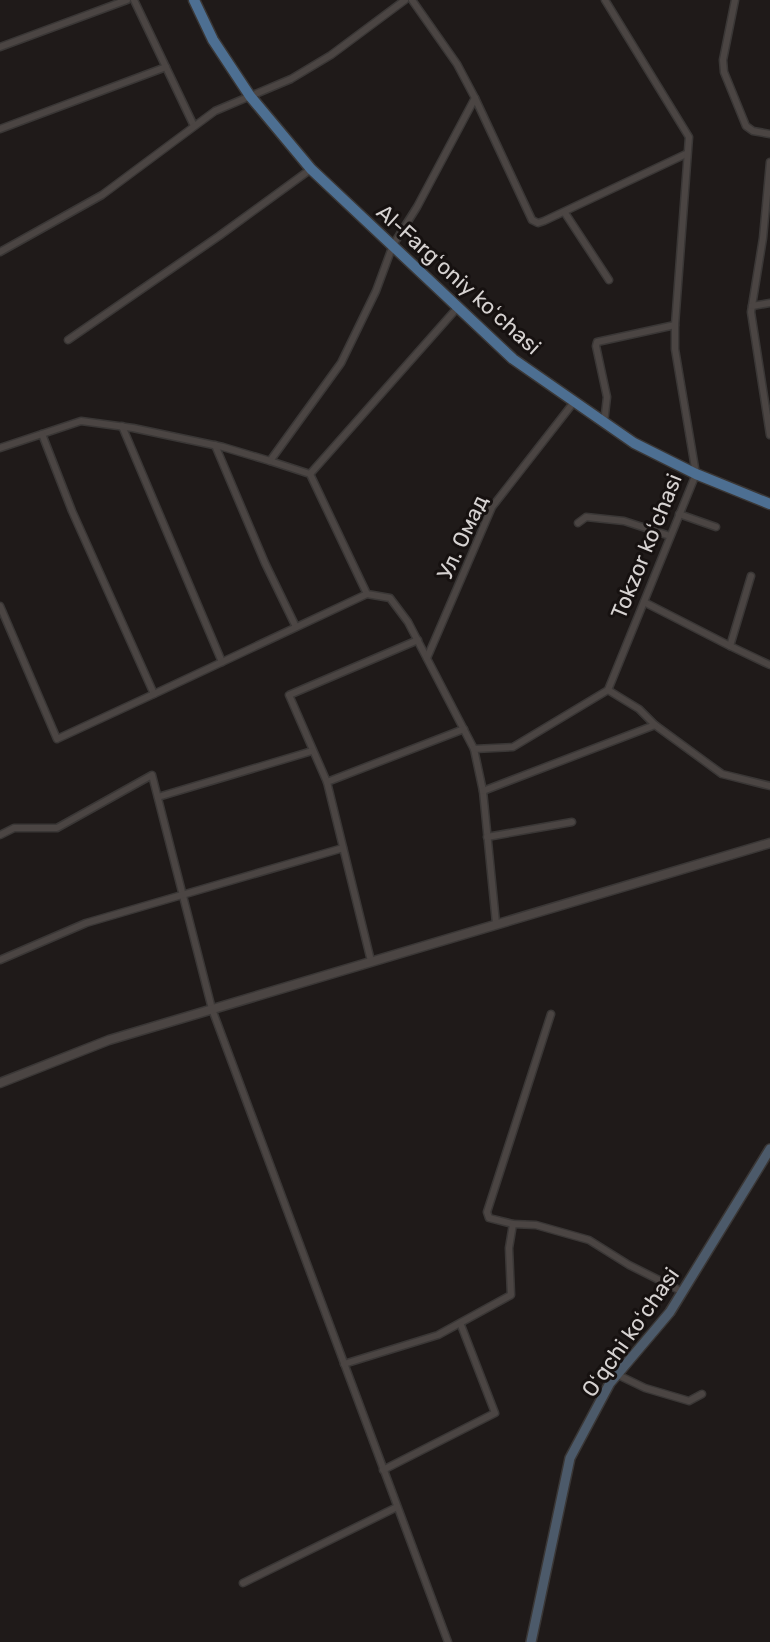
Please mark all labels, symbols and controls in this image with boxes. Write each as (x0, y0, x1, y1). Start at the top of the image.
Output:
street label: Al-Fargʻoniy koʻchasi (371, 198, 546, 360)
street label: Tokzor koʻchasi (605, 470, 688, 623)
street label: Ул. Омад (431, 491, 494, 584)
street label: Oʻqchi koʻchasi (576, 1262, 685, 1402)

